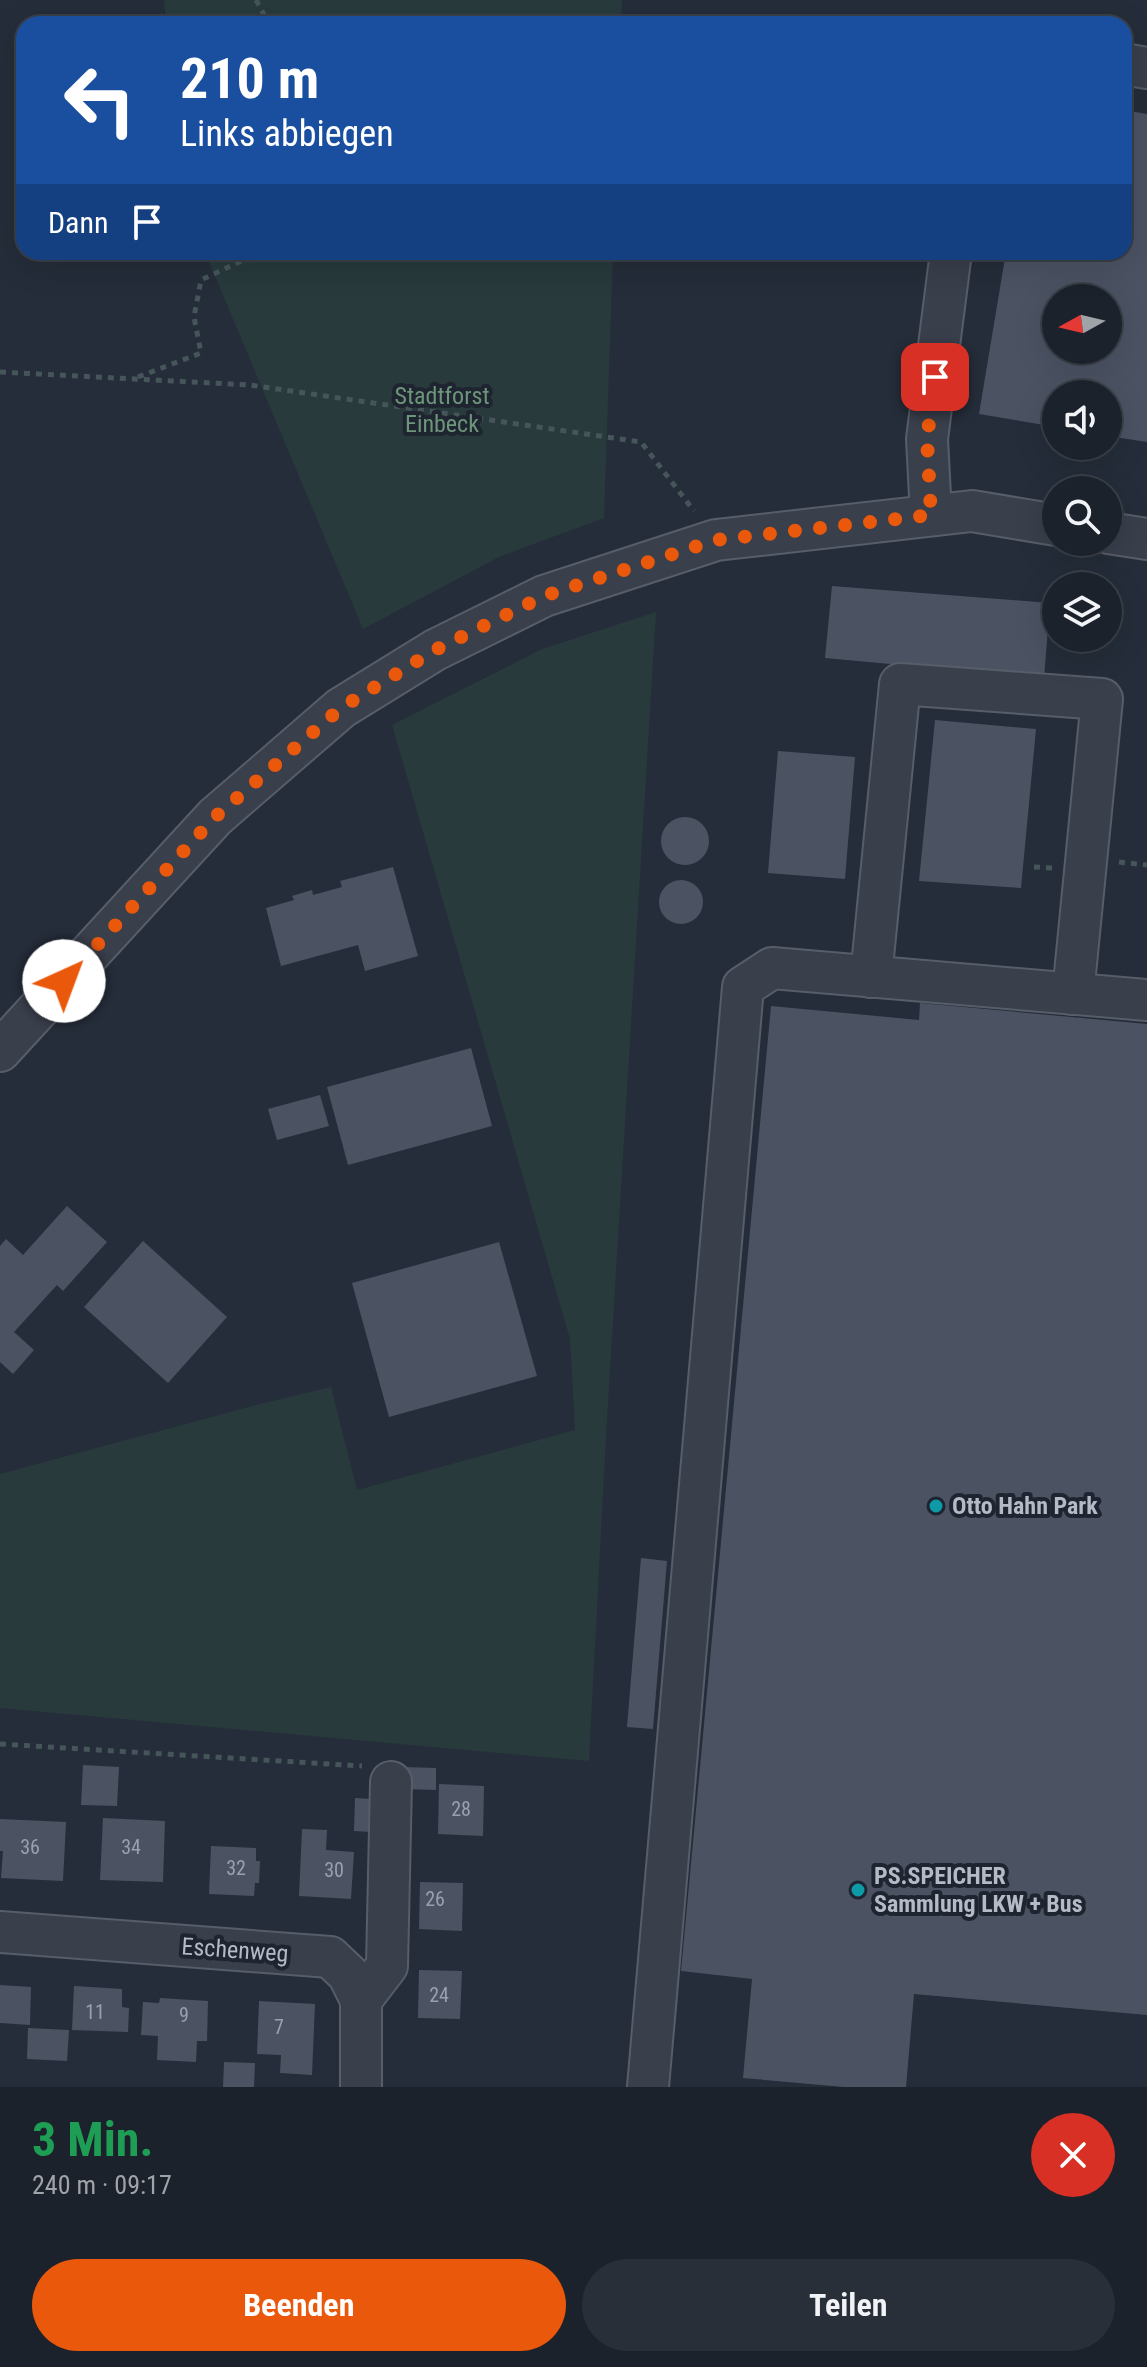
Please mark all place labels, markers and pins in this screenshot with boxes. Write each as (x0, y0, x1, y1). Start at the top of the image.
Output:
pin (901, 343, 969, 411)
place label: Otto Hahn Park (952, 1492, 1098, 1520)
marker: Otto Hahn Park (927, 1497, 945, 1515)
place label: PS.SPEICHER Sammlung LKW + Bus (874, 1862, 1083, 1918)
marker: PS.SPEICHER Sammlung LKW + Bus (849, 1881, 867, 1899)

